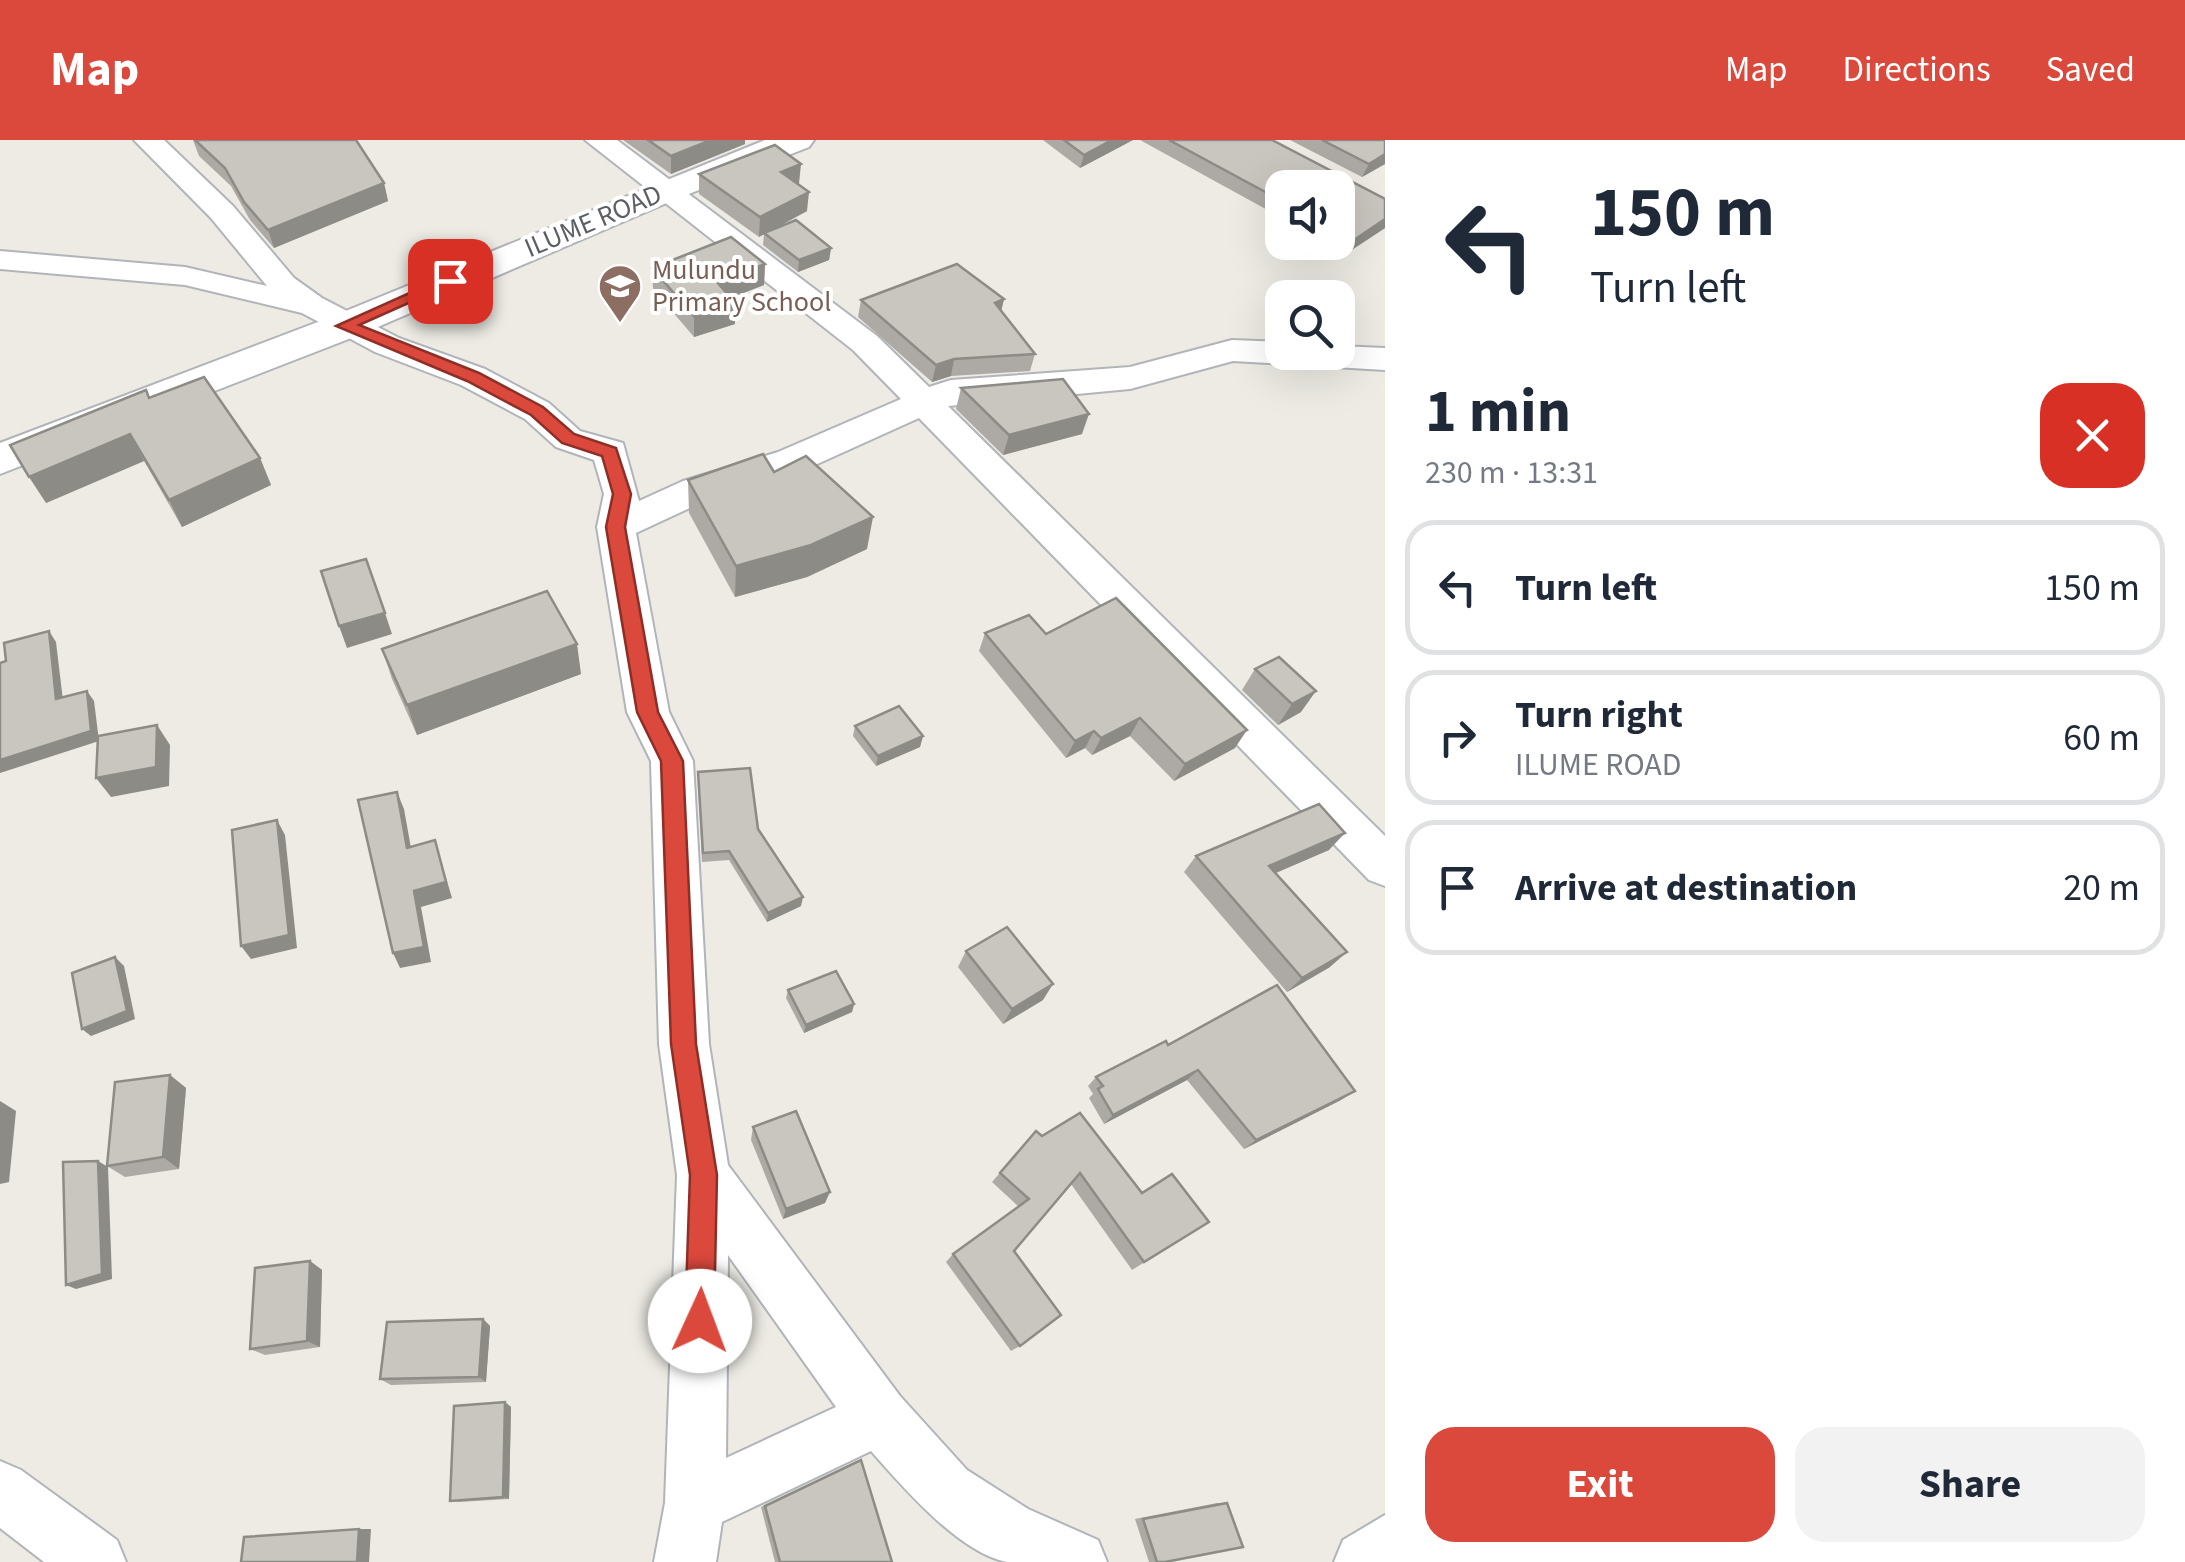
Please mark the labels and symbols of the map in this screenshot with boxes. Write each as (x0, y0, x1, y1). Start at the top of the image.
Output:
street label: ILUME ROAD (518, 174, 668, 268)
pin (408, 239, 493, 324)
place label: Mulundu Primary School (652, 250, 831, 322)
school or university icon: Mulundu Primary School (597, 263, 643, 324)
position arrow (648, 1269, 752, 1373)

